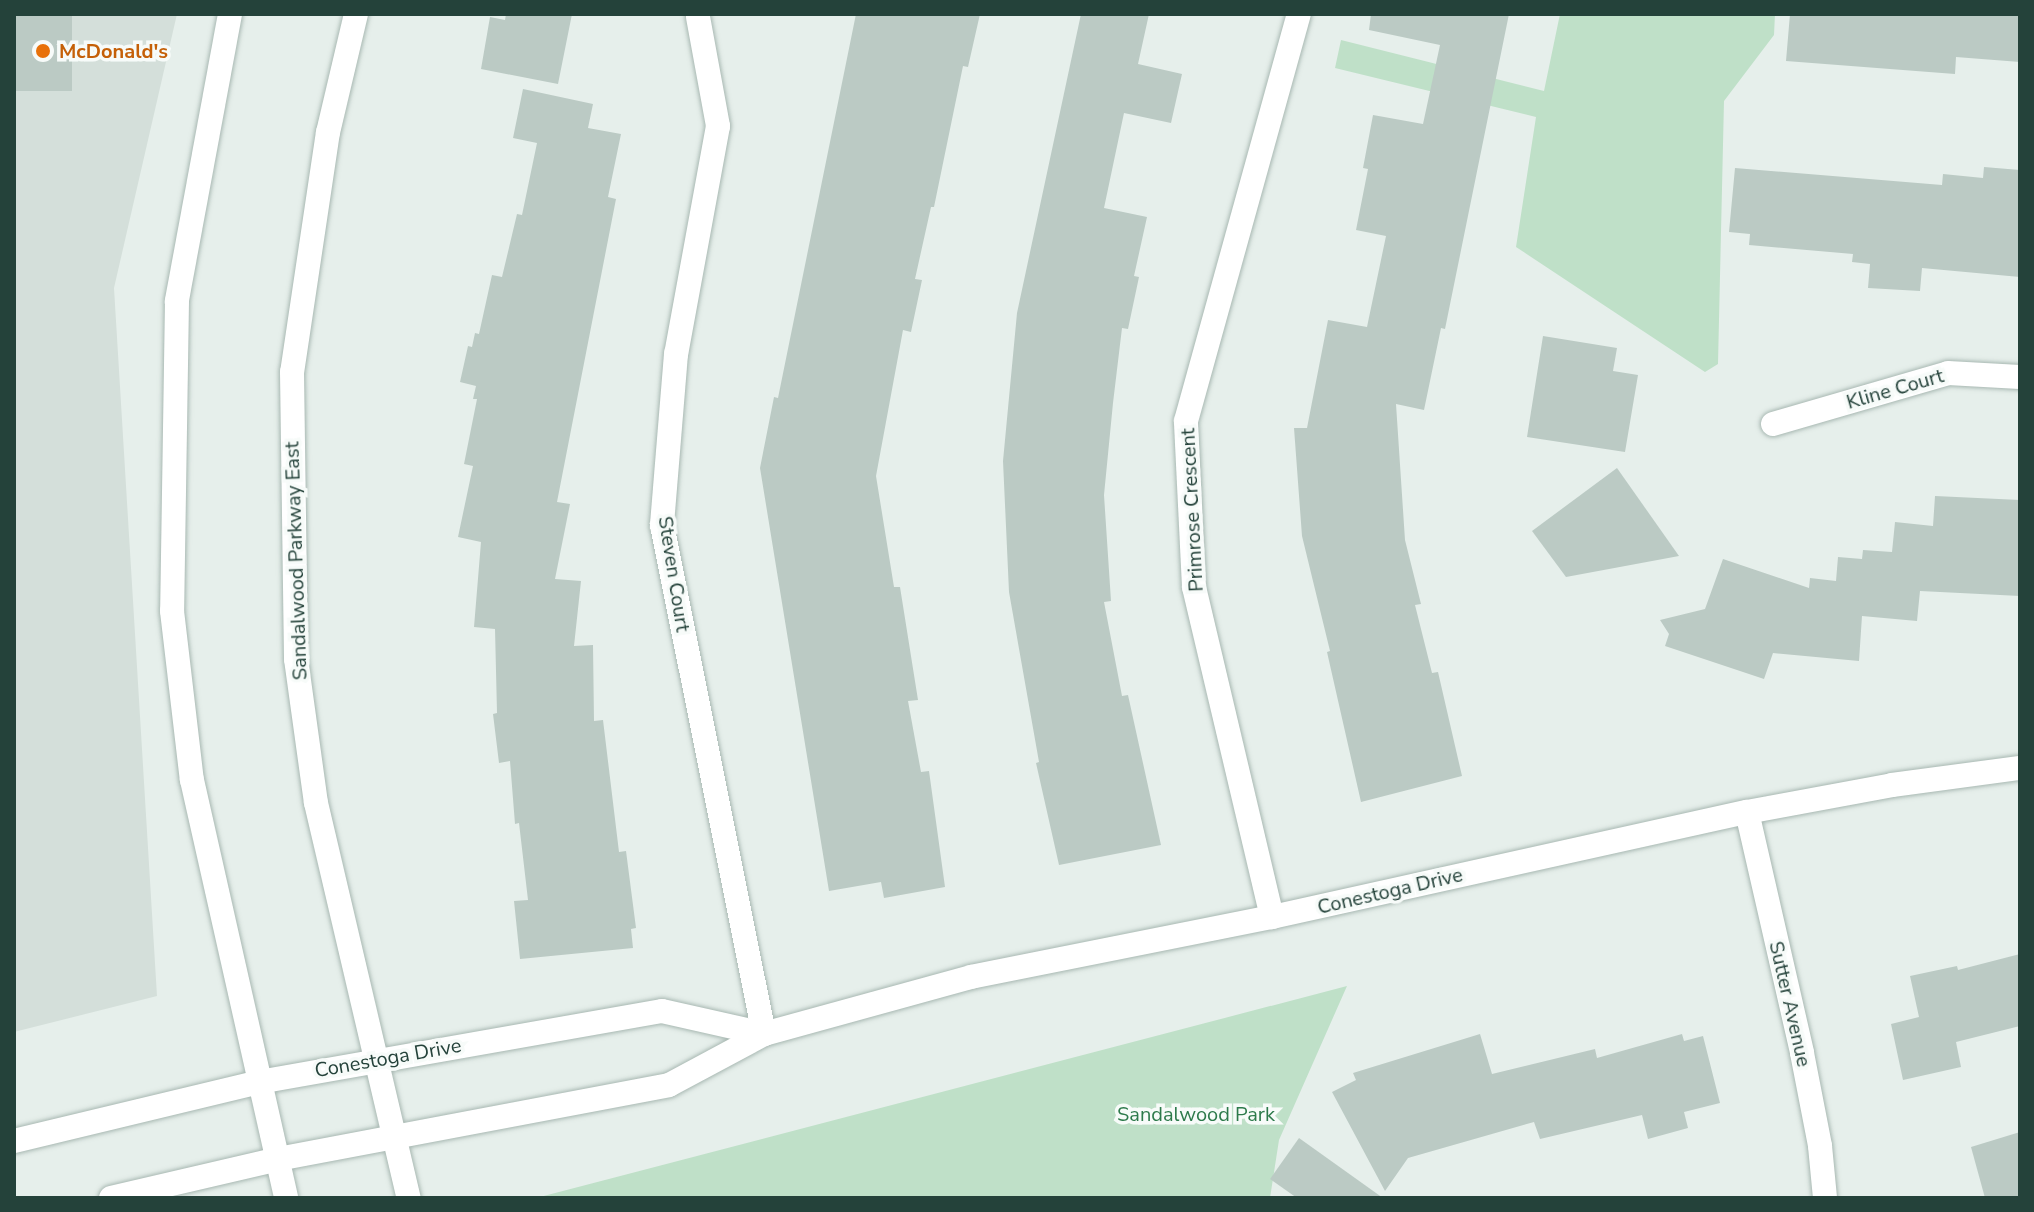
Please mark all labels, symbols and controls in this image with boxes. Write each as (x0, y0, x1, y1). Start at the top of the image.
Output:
place label: McDonald's (59, 39, 168, 63)
marker: McDonald's (34, 42, 52, 60)
street label: Kline Court (1844, 364, 1946, 414)
street label: Primrose Crescent (1176, 428, 1208, 592)
street label: Sandalwood Parkway East (280, 441, 312, 681)
street label: Steven Court (653, 514, 695, 634)
street label: Conestoga Drive (1315, 863, 1465, 919)
street label: Sutter Avenue (1764, 939, 1816, 1069)
street label: Conestoga Drive (313, 1033, 463, 1083)
park label: Sandalwood Park (1117, 1102, 1275, 1126)

